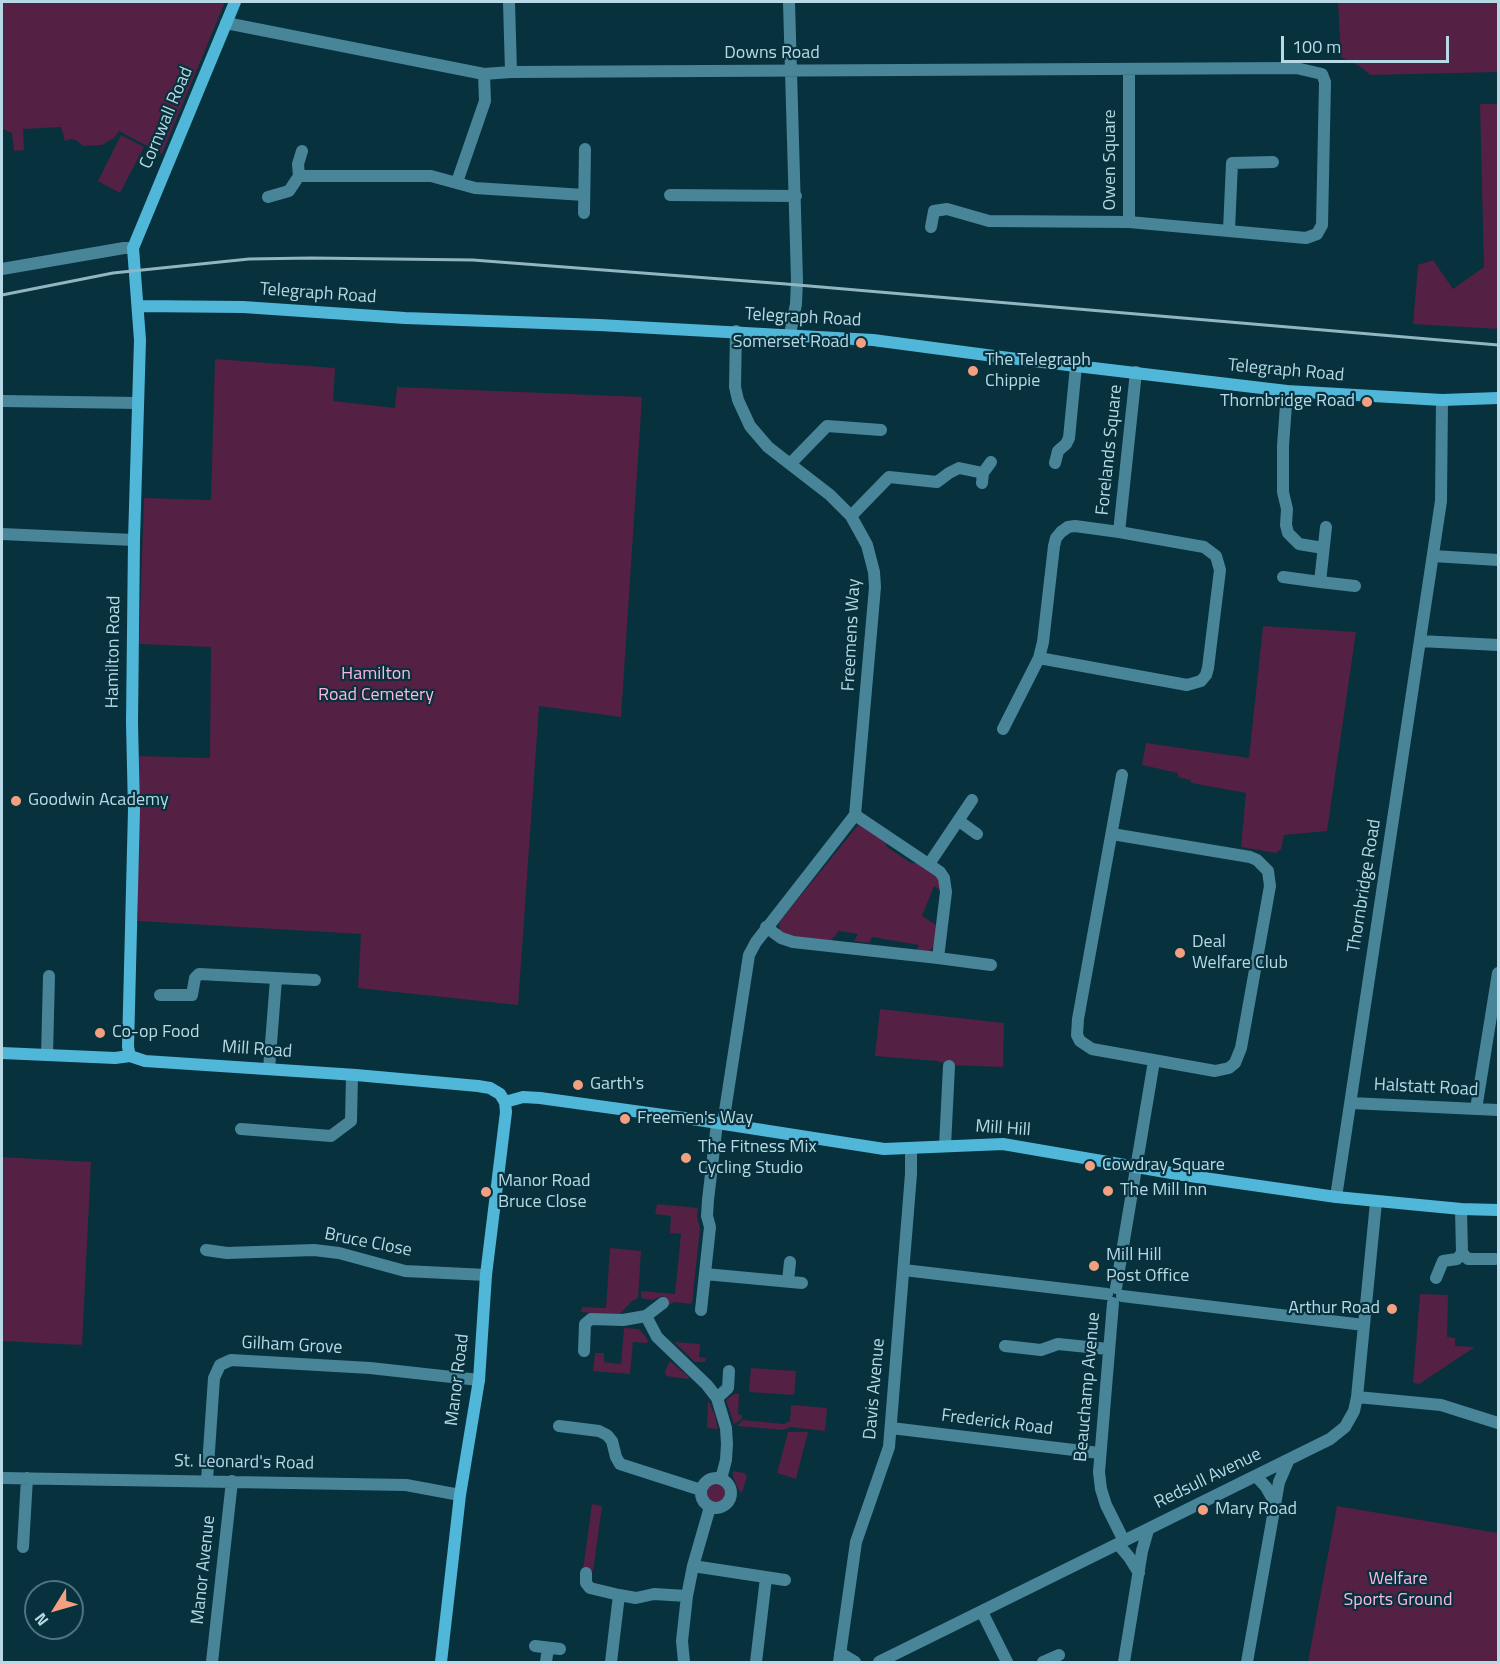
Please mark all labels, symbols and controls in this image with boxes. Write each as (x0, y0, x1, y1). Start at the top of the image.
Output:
scale bar (1284, 24, 1452, 62)
text: 100 m (1292, 33, 1341, 60)
street label: Downs Road (724, 43, 820, 65)
street label: Cornwall Road (136, 64, 198, 172)
street label: Owen Square (1100, 109, 1122, 211)
street label: Telegraph Road (259, 279, 377, 309)
street label: Telegraph Road (744, 304, 862, 332)
place label: Somerset Road (733, 332, 849, 354)
marker: Somerset Road (854, 336, 868, 350)
place label: The Telegraph Chippie (985, 350, 1091, 392)
street label: Telegraph Road (1227, 355, 1345, 387)
marker: The Telegraph Chippie (966, 364, 980, 378)
street label: Forelands Square (1092, 384, 1128, 516)
place label: Thornbridge Road (1220, 391, 1355, 413)
marker: Thornbridge Road (1360, 395, 1374, 409)
street label: Freemens Way (838, 578, 866, 692)
street label: Hamilton Road (102, 595, 126, 709)
park label: Hamilton Road Cemetery (318, 664, 434, 706)
place label: Goodwin Academy (28, 790, 169, 812)
marker: Goodwin Academy (9, 794, 23, 808)
street label: Thornbridge Road (1344, 818, 1386, 954)
place label: Deal Welfare Club (1192, 932, 1288, 974)
marker: Deal Welfare Club (1173, 946, 1187, 960)
place label: Co-op Food (112, 1022, 200, 1044)
marker: Co-op Food (93, 1026, 107, 1040)
street label: Mill Road (221, 1037, 293, 1063)
place label: Garth's (590, 1074, 644, 1096)
street label: Halstatt Road (1373, 1074, 1479, 1102)
marker: Garth's (571, 1078, 585, 1092)
place label: Freemen's Way (637, 1108, 753, 1130)
marker: Freemen's Way (618, 1112, 632, 1126)
street label: Mill Hill (974, 1116, 1032, 1142)
place label: The Fitness Mix Cycling Studio (698, 1137, 817, 1180)
marker: The Fitness Mix Cycling Studio (679, 1151, 693, 1165)
place label: Cowdray Square (1102, 1155, 1225, 1177)
marker: Cowdray Square (1083, 1159, 1097, 1173)
place label: Manor Road Bruce Close (498, 1171, 590, 1214)
place label: The Mill Inn (1120, 1180, 1207, 1202)
marker: The Mill Inn (1101, 1184, 1115, 1198)
marker: Manor Road Bruce Close (479, 1185, 493, 1199)
street label: Bruce Close (322, 1224, 414, 1262)
place label: Mill Hill Post Office (1106, 1245, 1189, 1288)
marker: Mill Hill Post Office (1087, 1259, 1101, 1273)
place label: Arthur Road (1288, 1298, 1380, 1320)
marker: Arthur Road (1385, 1302, 1399, 1316)
street label: Beauchamp Avenue (1071, 1311, 1105, 1463)
street label: Gilham Grove (241, 1333, 343, 1359)
street label: Manor Road (442, 1333, 474, 1427)
street label: Davis Avenue (860, 1337, 890, 1441)
street label: Frederick Road (940, 1405, 1054, 1441)
street label: Redsull Avenue (1151, 1444, 1265, 1514)
street label: St. Leonard's Road (174, 1451, 314, 1475)
place label: Mary Road (1215, 1499, 1297, 1521)
marker: Mary Road (1196, 1503, 1210, 1517)
street label: Manor Avenue (188, 1514, 220, 1626)
park label: Welfare Sports Ground (1343, 1569, 1453, 1612)
north arrow (24, 1580, 84, 1640)
text: N (28, 1608, 54, 1631)

